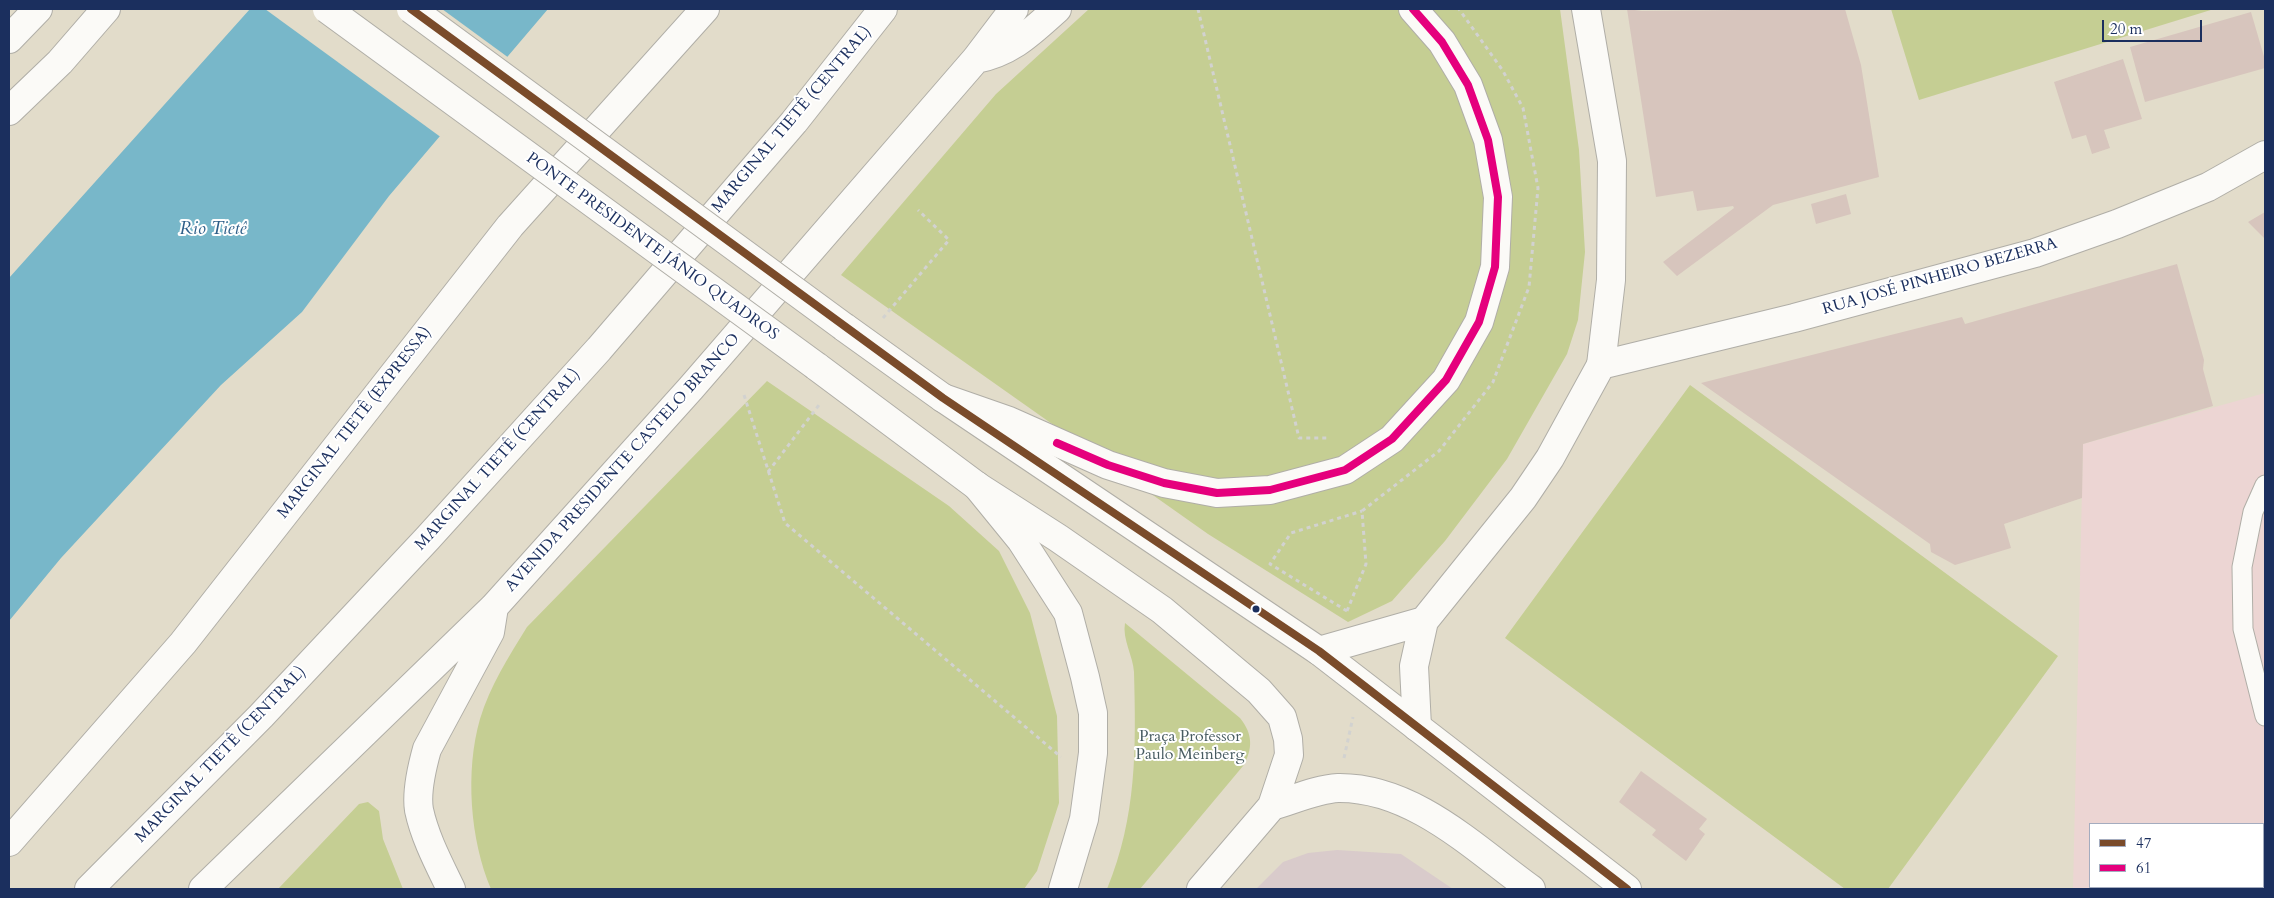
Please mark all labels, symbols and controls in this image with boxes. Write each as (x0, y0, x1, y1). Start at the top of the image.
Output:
scale bar (2104, 10, 2204, 42)
text: 20 m (2110, 19, 2142, 39)
street label: MARGINAL TIETÊ (CENTRAL) (708, 23, 876, 217)
street label: PONTE PRESIDENTE JÂNIO QUADROS (522, 149, 782, 345)
water label: Rio Tietê (179, 219, 247, 241)
street label: RUA JOSÉ PINHEIRO BEZERRA (1820, 234, 2060, 320)
street label: MARGINAL TIETÊ (EXPRESSA) (274, 323, 436, 523)
street label: AVENIDA PRESIDENTE CASTELO BRANCO (502, 330, 744, 596)
street label: MARGINAL TIETÊ (CENTRAL) (411, 365, 585, 555)
unlabelled marker (1251, 604, 1261, 614)
street label: MARGINAL TIETÊ (CENTRAL) (132, 663, 310, 847)
park label: Praça Professor Paulo Meinberg (1136, 727, 1244, 765)
legend (2089, 823, 2264, 888)
text: 47 (2136, 833, 2151, 853)
text: 61 (2136, 858, 2151, 878)

